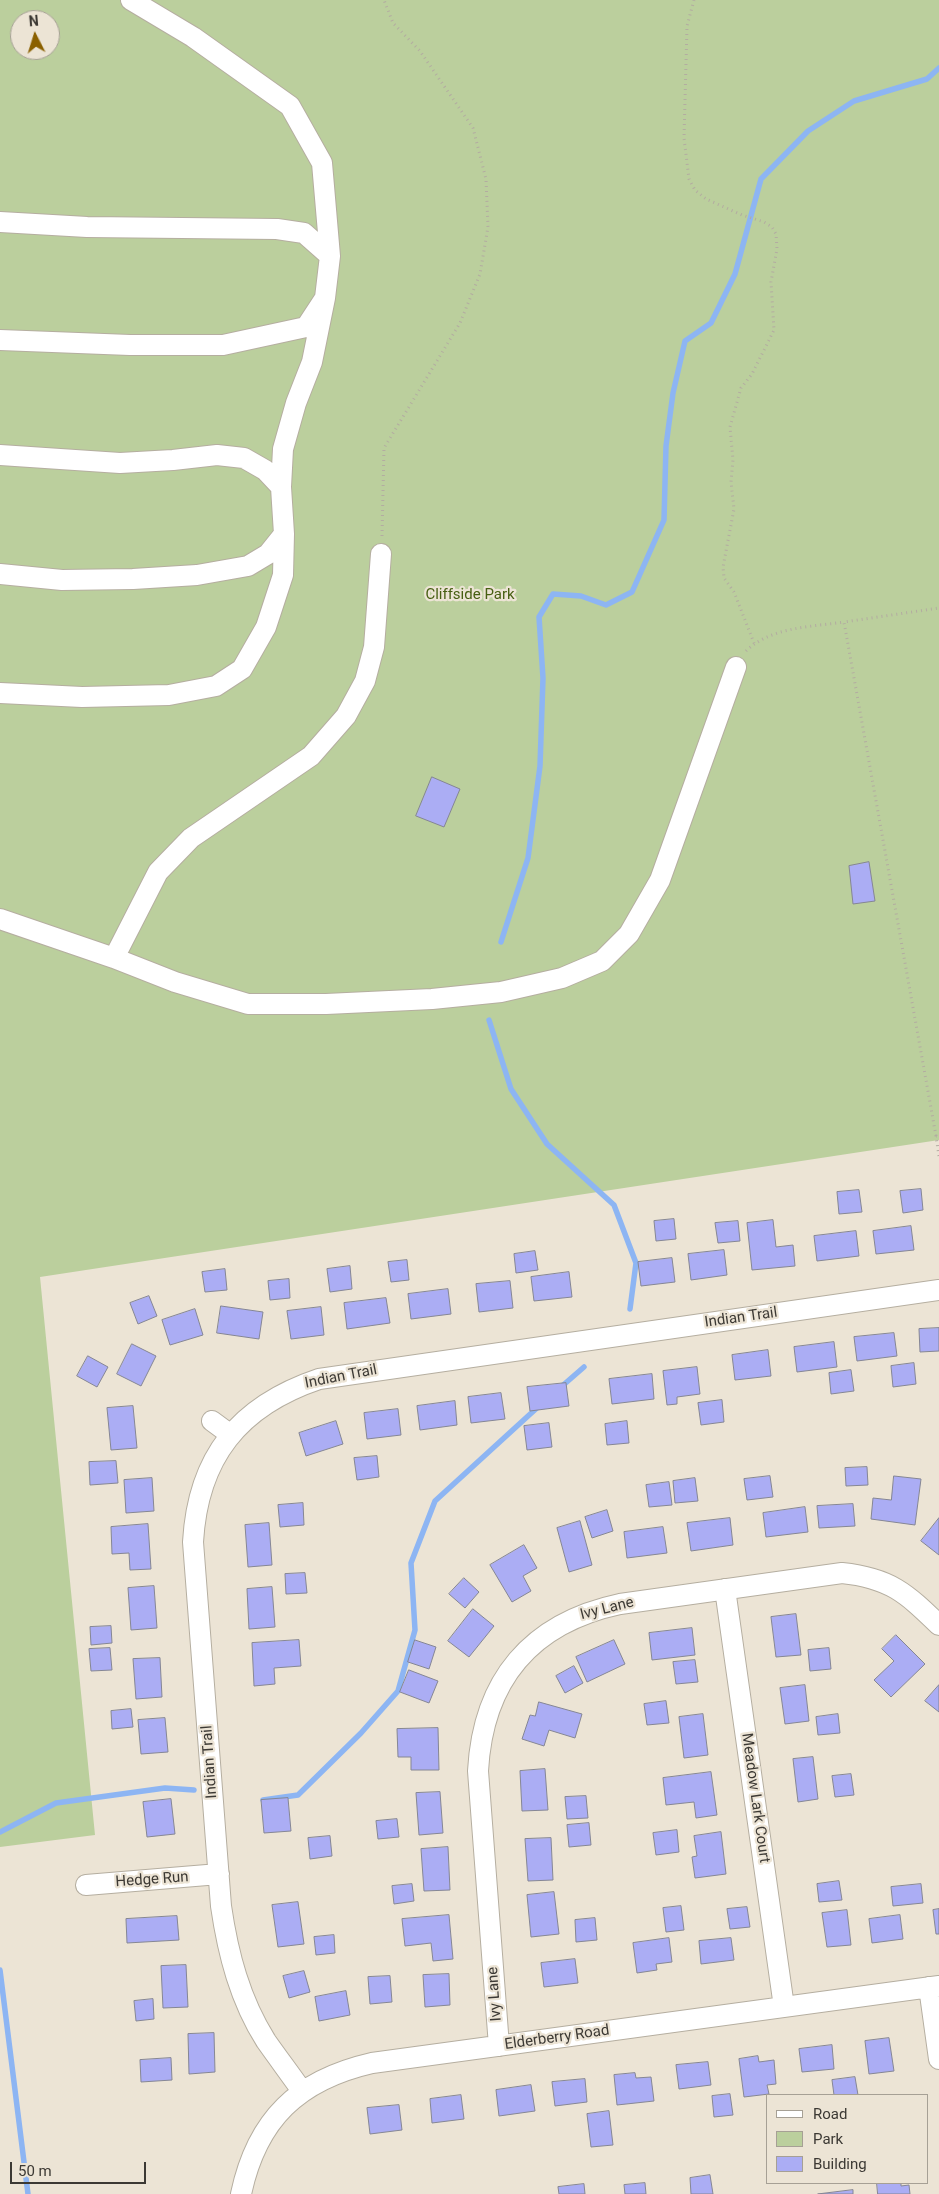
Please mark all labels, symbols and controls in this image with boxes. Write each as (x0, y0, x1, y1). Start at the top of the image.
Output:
north arrow (10, 10, 60, 60)
text: N (28, 13, 39, 29)
park label: Cliffside Park (425, 586, 515, 604)
street label: Indian Trail (703, 1304, 779, 1332)
street label: Indian Trail (303, 1361, 379, 1393)
street label: Ivy Lane (578, 1594, 636, 1624)
street label: Indian Trail (198, 1725, 222, 1799)
street label: Meadow Lark Court (737, 1732, 773, 1864)
street label: Hedge Run (115, 1868, 189, 1892)
street label: Ivy Lane (484, 1966, 506, 2022)
street label: Elderberry Road (503, 2022, 611, 2054)
legend (766, 2094, 929, 2184)
text: Road (813, 2105, 847, 2123)
text: Park (813, 2130, 843, 2148)
scale bar (12, 2152, 149, 2184)
text: Building (813, 2155, 867, 2173)
text: 50 m (18, 2162, 52, 2180)

